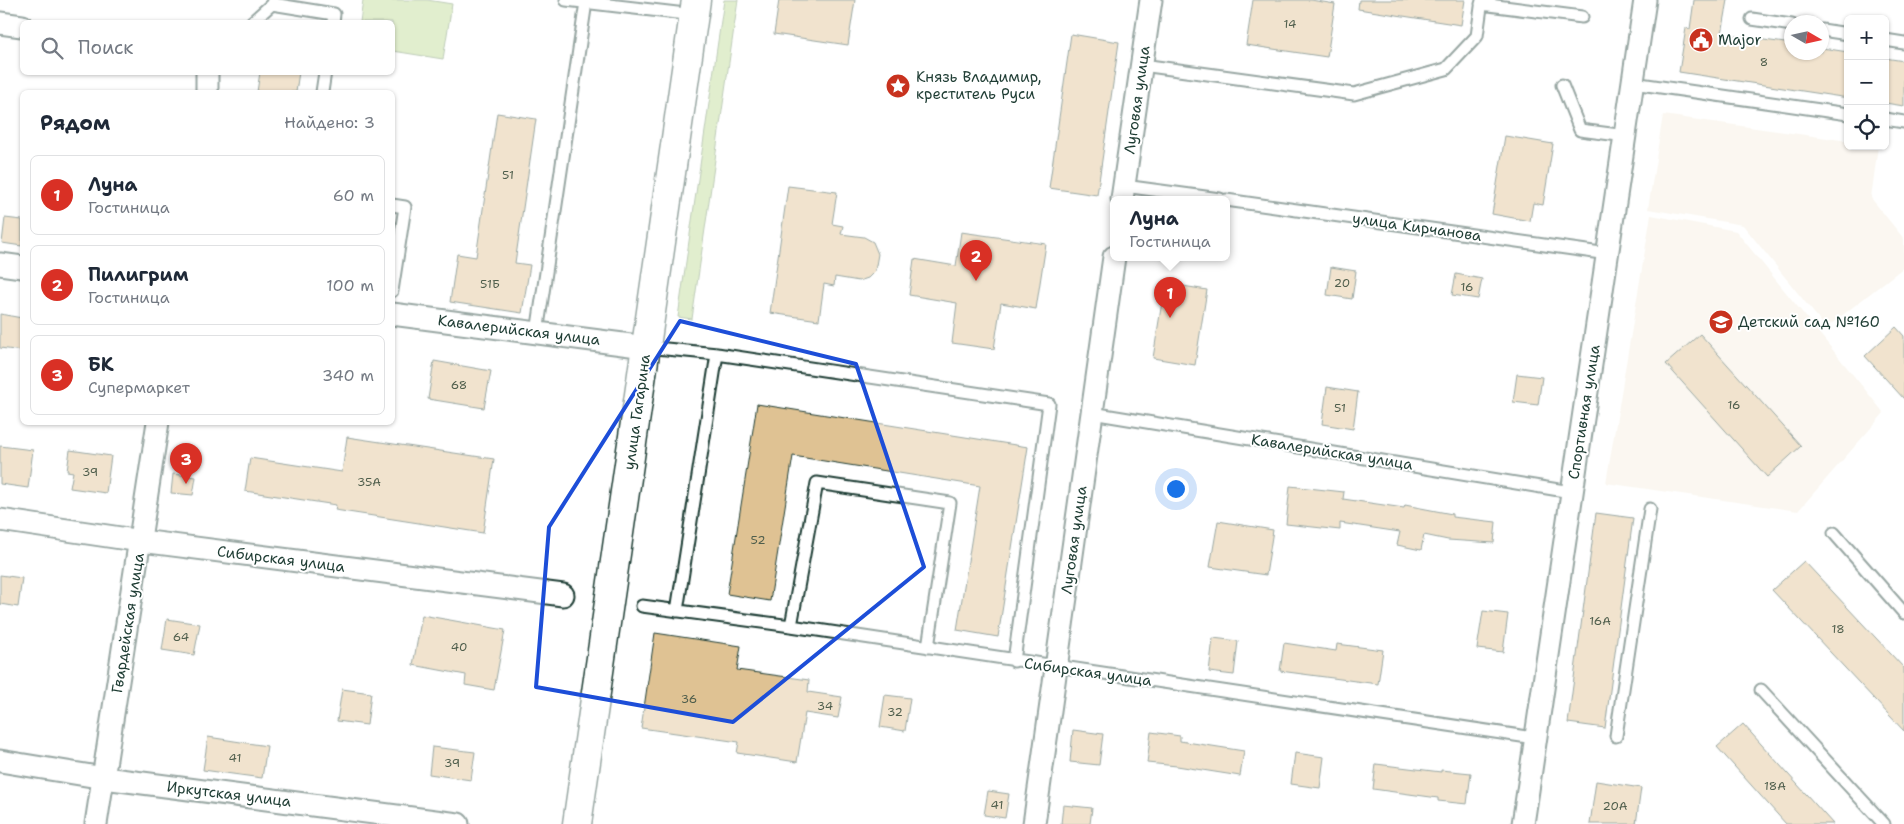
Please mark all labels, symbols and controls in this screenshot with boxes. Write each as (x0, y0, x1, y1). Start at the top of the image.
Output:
north arrow (1784, 15, 1829, 60)
map controls (1844, 15, 1889, 150)
button: + (1844, 15, 1889, 60)
house number: 14 (1284, 16, 1296, 32)
search box (20, 20, 395, 75)
public building icon: Major (1688, 27, 1714, 53)
place label: Major (1718, 30, 1762, 50)
icon: search (38, 34, 66, 62)
text: Поиск (78, 35, 133, 60)
street label: Луговая улица (1119, 44, 1155, 155)
house number: 8 (1760, 54, 1768, 70)
button: − (1844, 60, 1889, 105)
place label: Князь Владимир, креститель Руси (916, 67, 1041, 104)
place icon: Князь Владимир, креститель Руси (885, 73, 911, 99)
button: locate (1844, 105, 1889, 150)
text: Рядом (40, 109, 110, 137)
text: Найдено: 3 (284, 112, 375, 133)
house number: 51 (502, 167, 514, 183)
text: Луна (88, 172, 138, 197)
text: 1 (53, 185, 61, 206)
text: 60 m (333, 185, 374, 206)
popup (1110, 196, 1230, 261)
text: Гостиница (88, 197, 170, 218)
text: Луна (1129, 206, 1179, 231)
street label: улица Кирчанова (1351, 208, 1484, 246)
text: Гостиница (1129, 231, 1211, 252)
pin: 2 (960, 240, 992, 281)
text: Пилигрим (88, 262, 189, 287)
text: 2 (51, 275, 63, 296)
text: 100 m (326, 275, 374, 296)
house number: 20 (1334, 275, 1350, 291)
house number: 51Б (480, 276, 500, 292)
pin: 1 (1154, 277, 1186, 318)
house number: 16 (1460, 279, 1474, 295)
text: Гостиница (88, 287, 170, 308)
school or university icon: Детский сад №160 (1708, 309, 1734, 335)
street label: Кавалерийская улица (437, 310, 602, 350)
place label: Детский сад №160 (1738, 312, 1880, 332)
street label: Спортивная улица (1563, 342, 1605, 481)
text: БК (88, 352, 114, 377)
street label: улица Гагарина (619, 352, 655, 471)
text: 3 (51, 365, 63, 386)
text: 340 m (322, 365, 374, 386)
text: Супермаркет (88, 377, 190, 398)
house number: 68 (451, 377, 467, 393)
house number: 16 (1727, 397, 1741, 413)
house number: 51 (1334, 400, 1346, 416)
street label: Кавалерийская улица (1250, 429, 1415, 475)
pin: 3 (170, 443, 202, 484)
house number: 39 (82, 464, 98, 480)
house number: 35А (357, 474, 381, 490)
your location (1163, 476, 1189, 502)
street label: Луговая улица (1056, 484, 1092, 595)
house number: 52 (750, 532, 766, 548)
street label: Сибирская улица (216, 541, 347, 577)
street label: Гвардейская улица (107, 551, 149, 695)
house number: 16А (1589, 613, 1611, 629)
house number: 18 (1831, 621, 1845, 637)
house number: 64 (173, 629, 189, 645)
house number: 40 (451, 639, 467, 655)
street label: Сибирская улица (1023, 653, 1154, 691)
house number: 36 (681, 691, 697, 707)
house number: 34 (817, 698, 833, 714)
house number: 32 (887, 704, 903, 720)
house number: 41 (229, 750, 241, 766)
house number: 39 (444, 755, 460, 771)
street label: Иркутская улица (166, 776, 293, 812)
house number: 18А (1764, 778, 1786, 794)
house number: 41 (991, 797, 1003, 813)
house number: 20А (1602, 798, 1628, 814)

